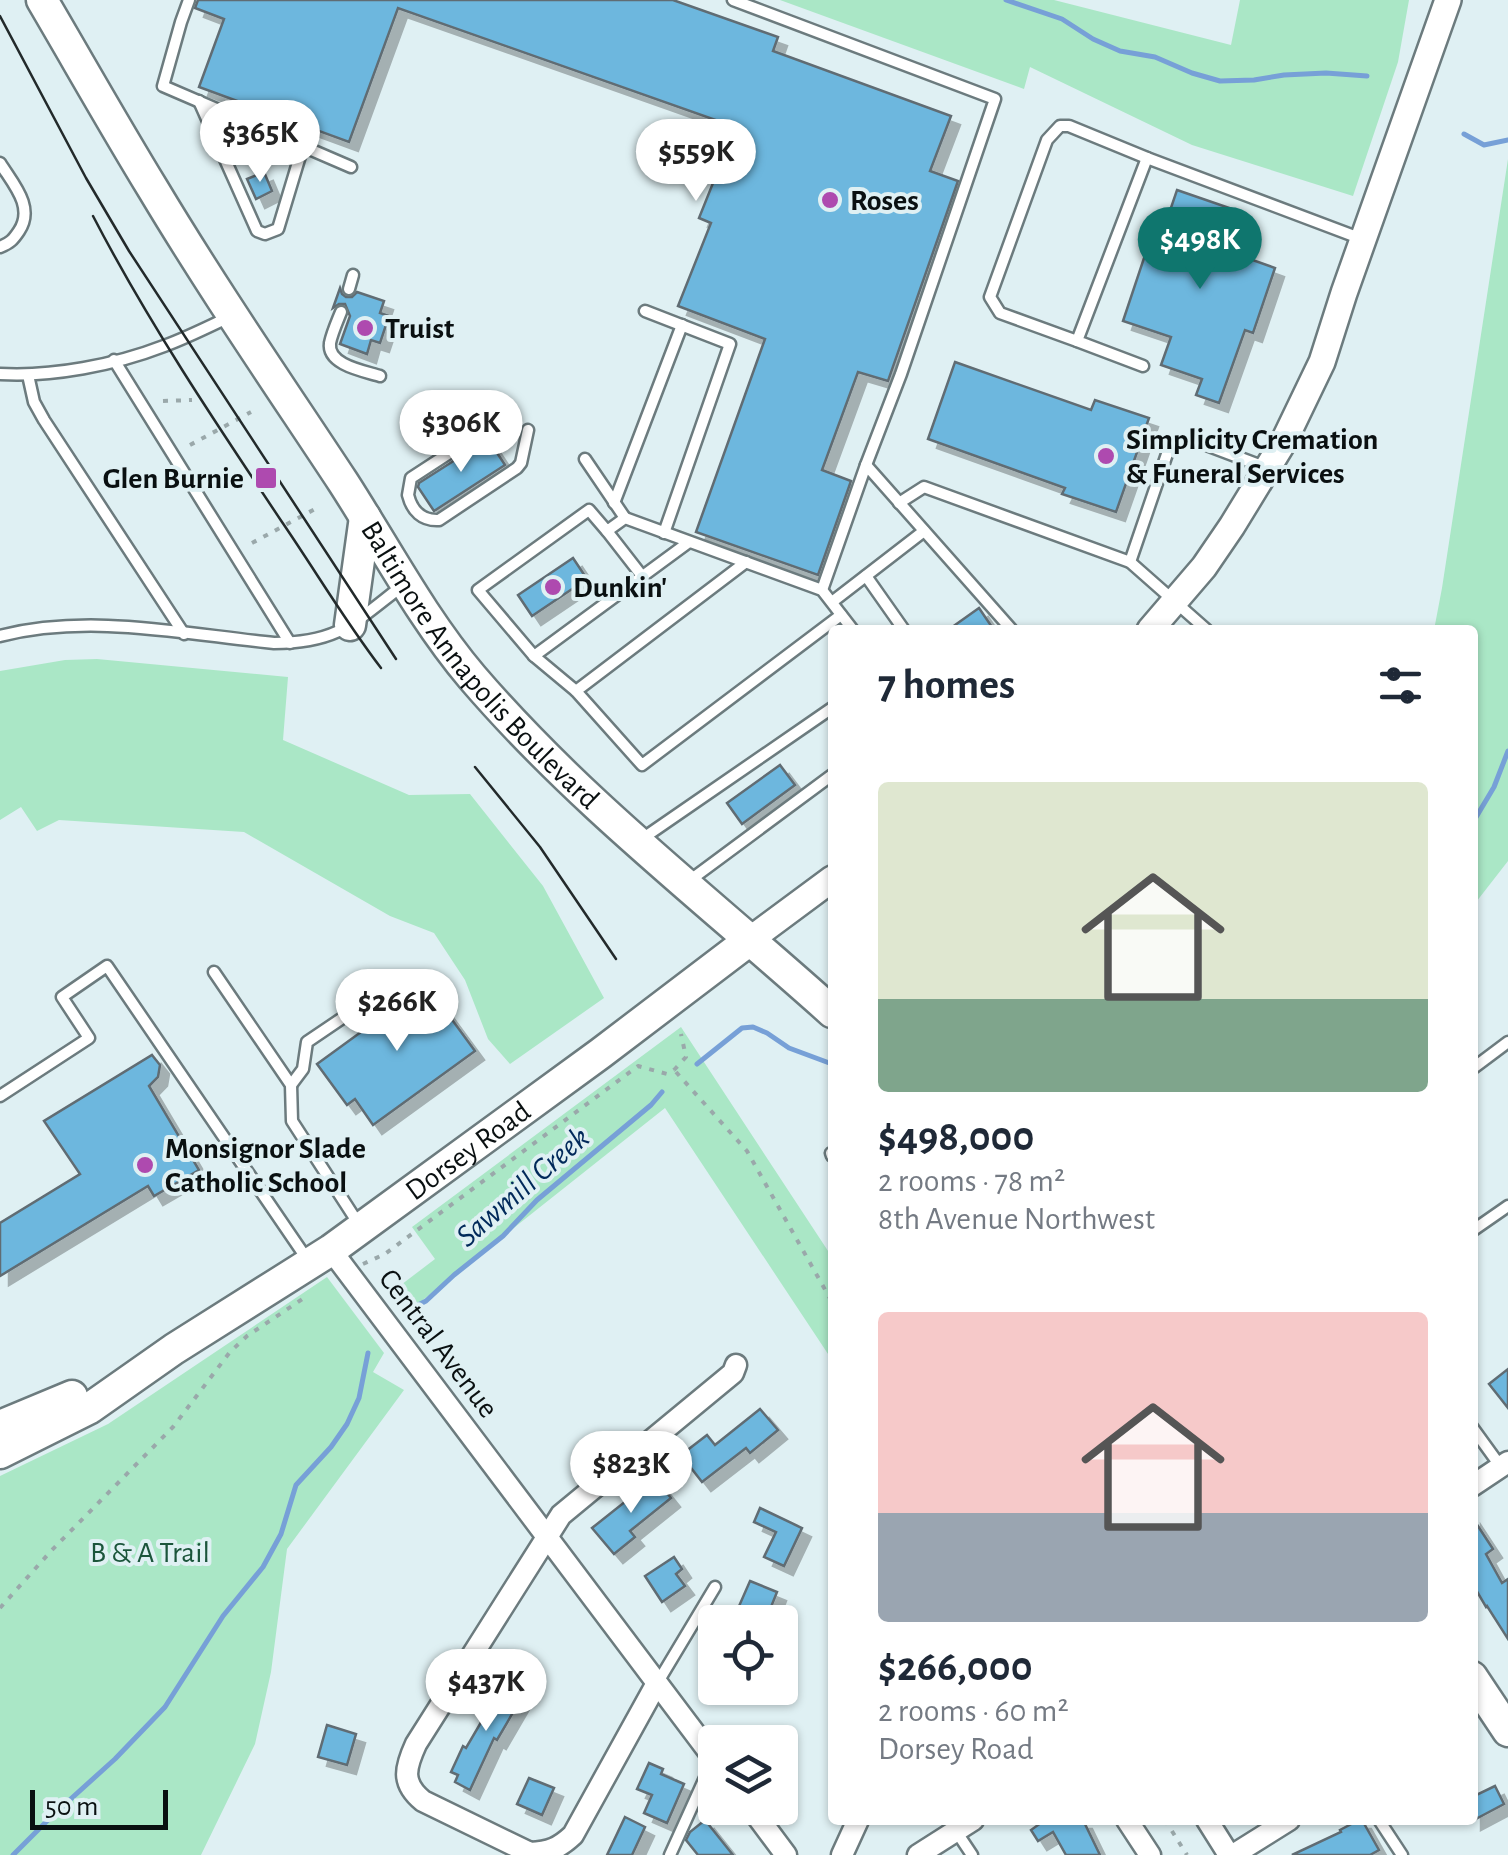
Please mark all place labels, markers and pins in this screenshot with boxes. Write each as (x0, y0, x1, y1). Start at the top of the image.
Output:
pin: $365K (190, 100, 330, 185)
pin: $559K (626, 119, 766, 204)
place label: Roses (850, 186, 919, 216)
marker: Roses (819, 189, 841, 211)
pin: $498K (1130, 207, 1270, 292)
place label: Truist (385, 314, 454, 344)
marker: Truist (354, 317, 376, 339)
pin: $306K (391, 390, 531, 475)
place label: Simplicity Cremation & Funeral Services (1126, 425, 1378, 489)
marker: Simplicity Cremation & Funeral Services (1095, 445, 1117, 467)
place label: Glen Burnie (103, 464, 244, 494)
marker: Glen Burnie (253, 465, 279, 491)
place label: Dunkin' (573, 573, 667, 603)
marker: Dunkin' (542, 576, 564, 598)
pin: $266K (327, 969, 467, 1054)
place label: Monsignor Slade Catholic School (165, 1134, 366, 1198)
marker: Monsignor Slade Catholic School (134, 1154, 156, 1176)
pin: $823K (561, 1431, 701, 1516)
pin: $437K (416, 1649, 556, 1734)

